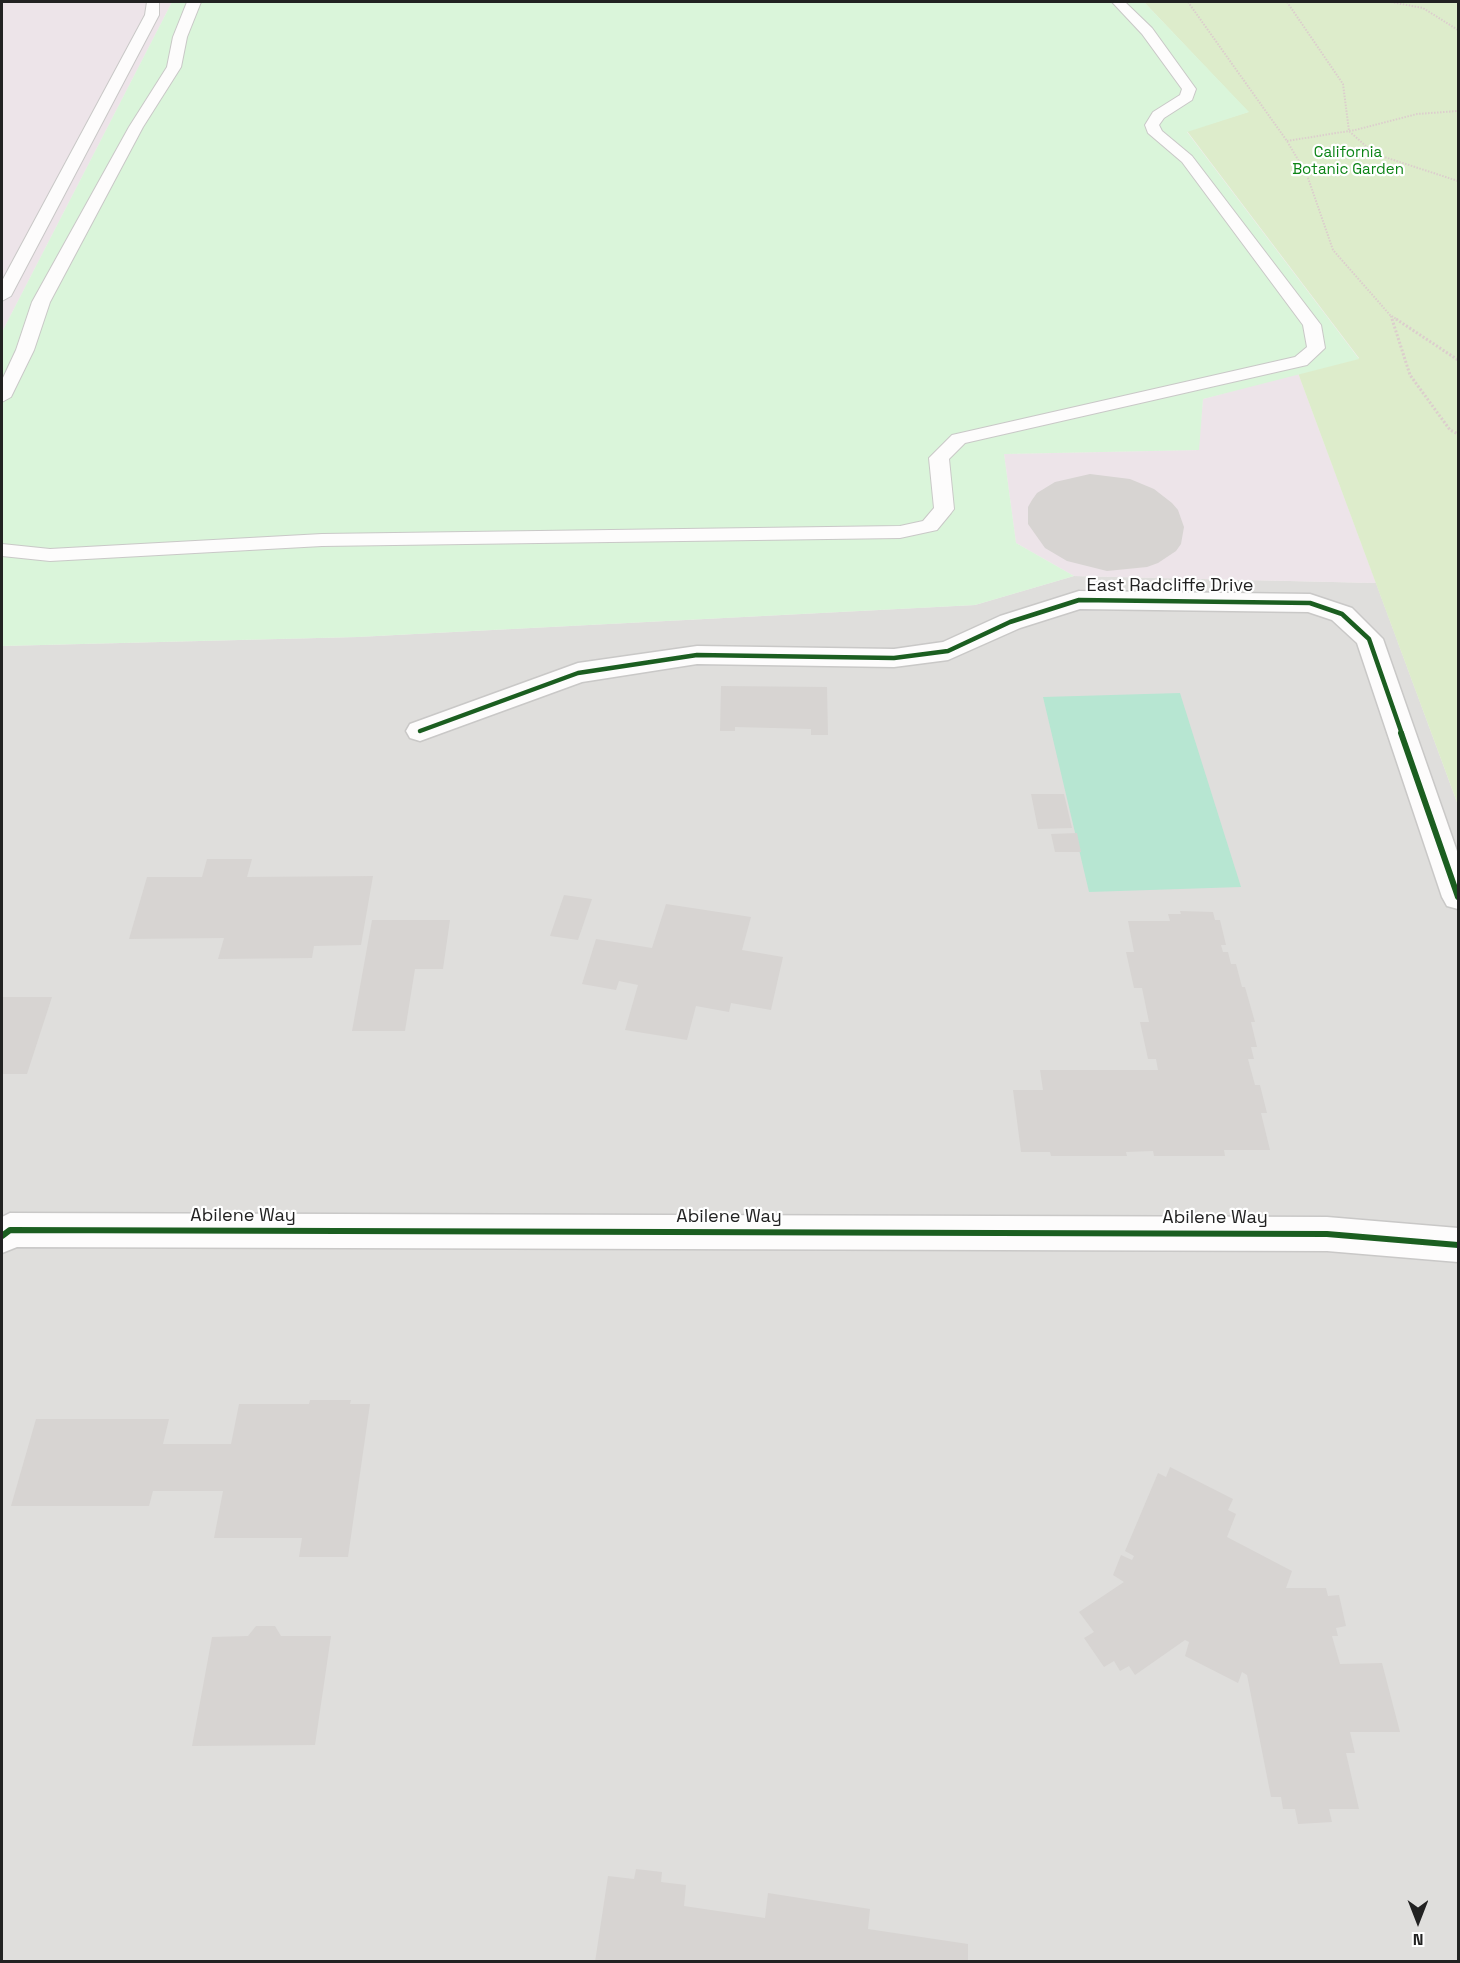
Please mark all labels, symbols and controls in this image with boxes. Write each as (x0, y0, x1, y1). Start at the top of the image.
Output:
park label: California Botanic Garden (1292, 144, 1404, 179)
street label: East Radcliffe Drive (1087, 575, 1253, 597)
street label: Abilene Way (190, 1205, 296, 1227)
street label: Abilene Way (676, 1206, 782, 1228)
street label: Abilene Way (1162, 1207, 1268, 1229)
north arrow (1388, 1891, 1448, 1951)
text: N (1413, 1929, 1423, 1950)

